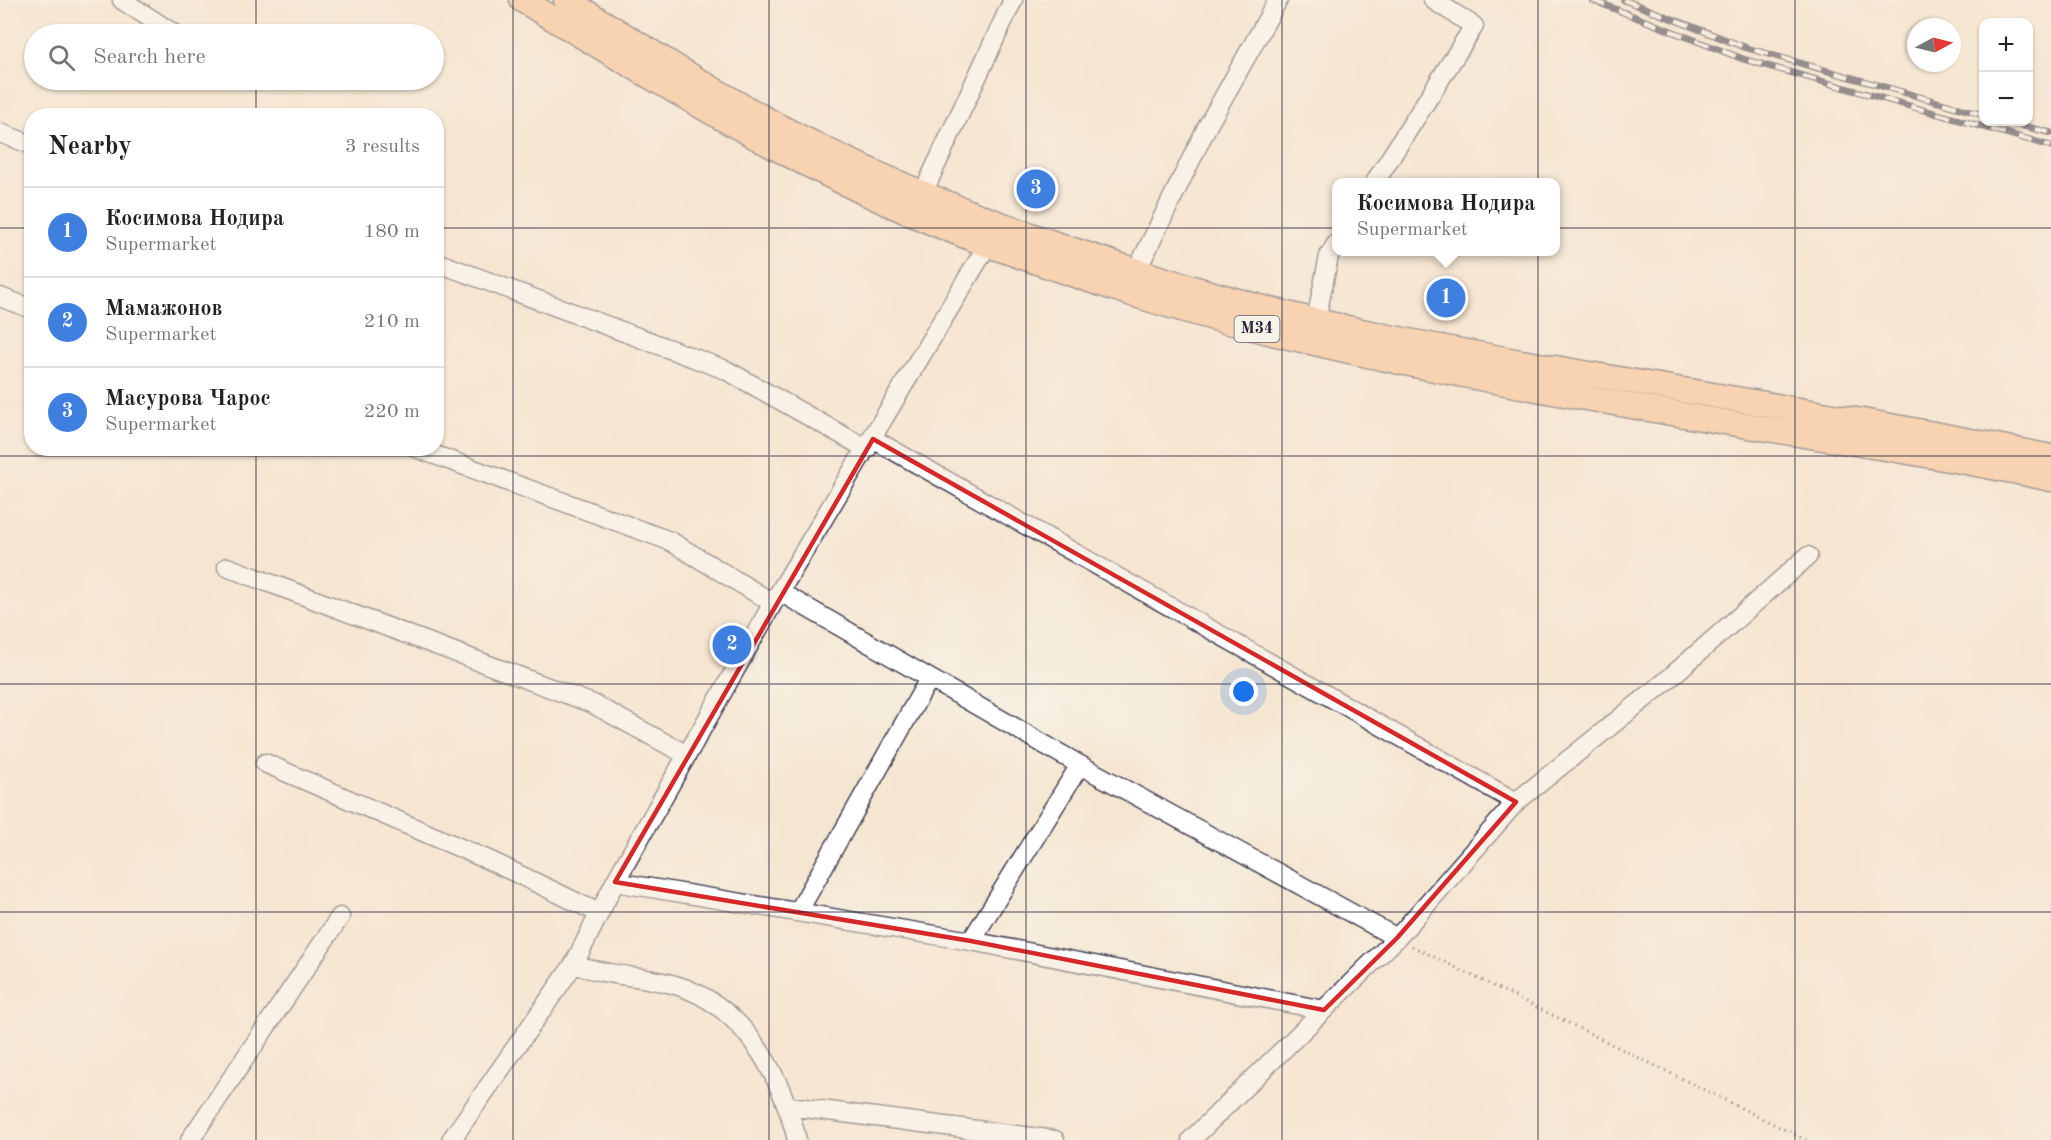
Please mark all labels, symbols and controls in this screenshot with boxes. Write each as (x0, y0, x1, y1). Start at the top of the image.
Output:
north arrow (1907, 18, 1961, 72)
map controls (1979, 18, 2033, 126)
button: + (1979, 18, 2033, 72)
search box (24, 24, 444, 90)
icon: search (45, 41, 78, 74)
text: Search here (93, 46, 206, 68)
button: − (1979, 72, 2033, 126)
text: Nearby (48, 134, 132, 160)
text: 3 results (345, 137, 420, 157)
pin: 3 (1016, 166, 1056, 212)
popup (1332, 178, 1560, 256)
text: Косимова Нодира (1356, 193, 1536, 215)
text: Косимова Нодира (105, 208, 284, 230)
text: Supermarket (1356, 220, 1468, 240)
text: 1 (62, 222, 73, 242)
text: 180 m (364, 222, 420, 242)
text: Supermarket (105, 235, 216, 255)
pin: 1 (1426, 276, 1466, 320)
text: Мамажонов (105, 298, 223, 320)
text: 2 (62, 312, 73, 332)
text: 210 m (364, 312, 420, 332)
road number: M34 (1234, 316, 1280, 342)
text: Supermarket (105, 325, 216, 345)
text: Масурова Чарос (105, 388, 271, 410)
text: 3 (62, 402, 73, 422)
text: 220 m (364, 402, 420, 422)
text: Supermarket (105, 415, 216, 435)
pin: 2 (712, 622, 752, 668)
your location (1229, 677, 1258, 706)

